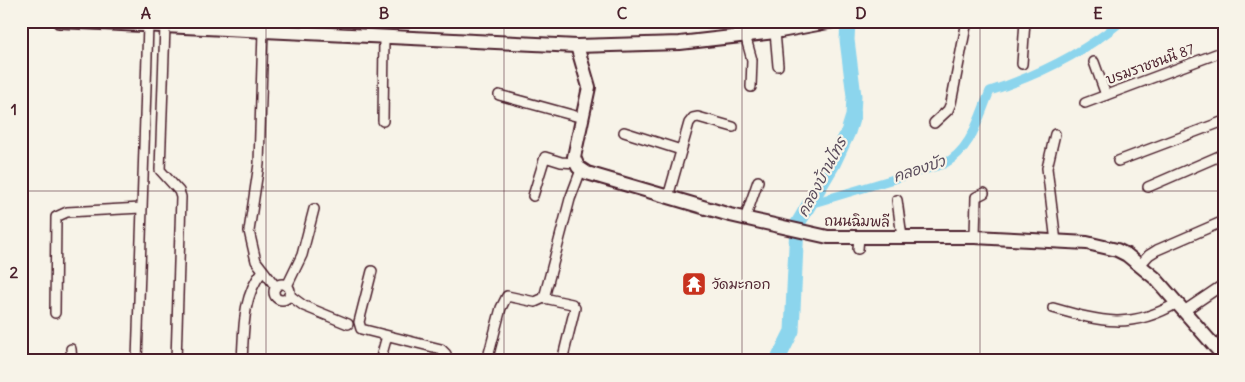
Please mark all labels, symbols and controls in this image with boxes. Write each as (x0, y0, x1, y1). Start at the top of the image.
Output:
text: A (141, 3, 151, 23)
text: B (379, 3, 390, 23)
text: C (617, 3, 628, 23)
text: D (855, 3, 867, 23)
text: E (1093, 3, 1103, 23)
street label: บรมราชชนนี 87 (1103, 40, 1197, 88)
text: 1 (11, 99, 17, 119)
water label: คลองบ้านไทร (793, 132, 851, 220)
water label: คลองบัว (890, 151, 949, 186)
street label: ถนนฉิมพลี (824, 211, 890, 231)
text: 2 (10, 262, 19, 282)
temple icon: วัดมะกอก (681, 271, 707, 297)
place label: วัดมะกอก (712, 275, 771, 293)

